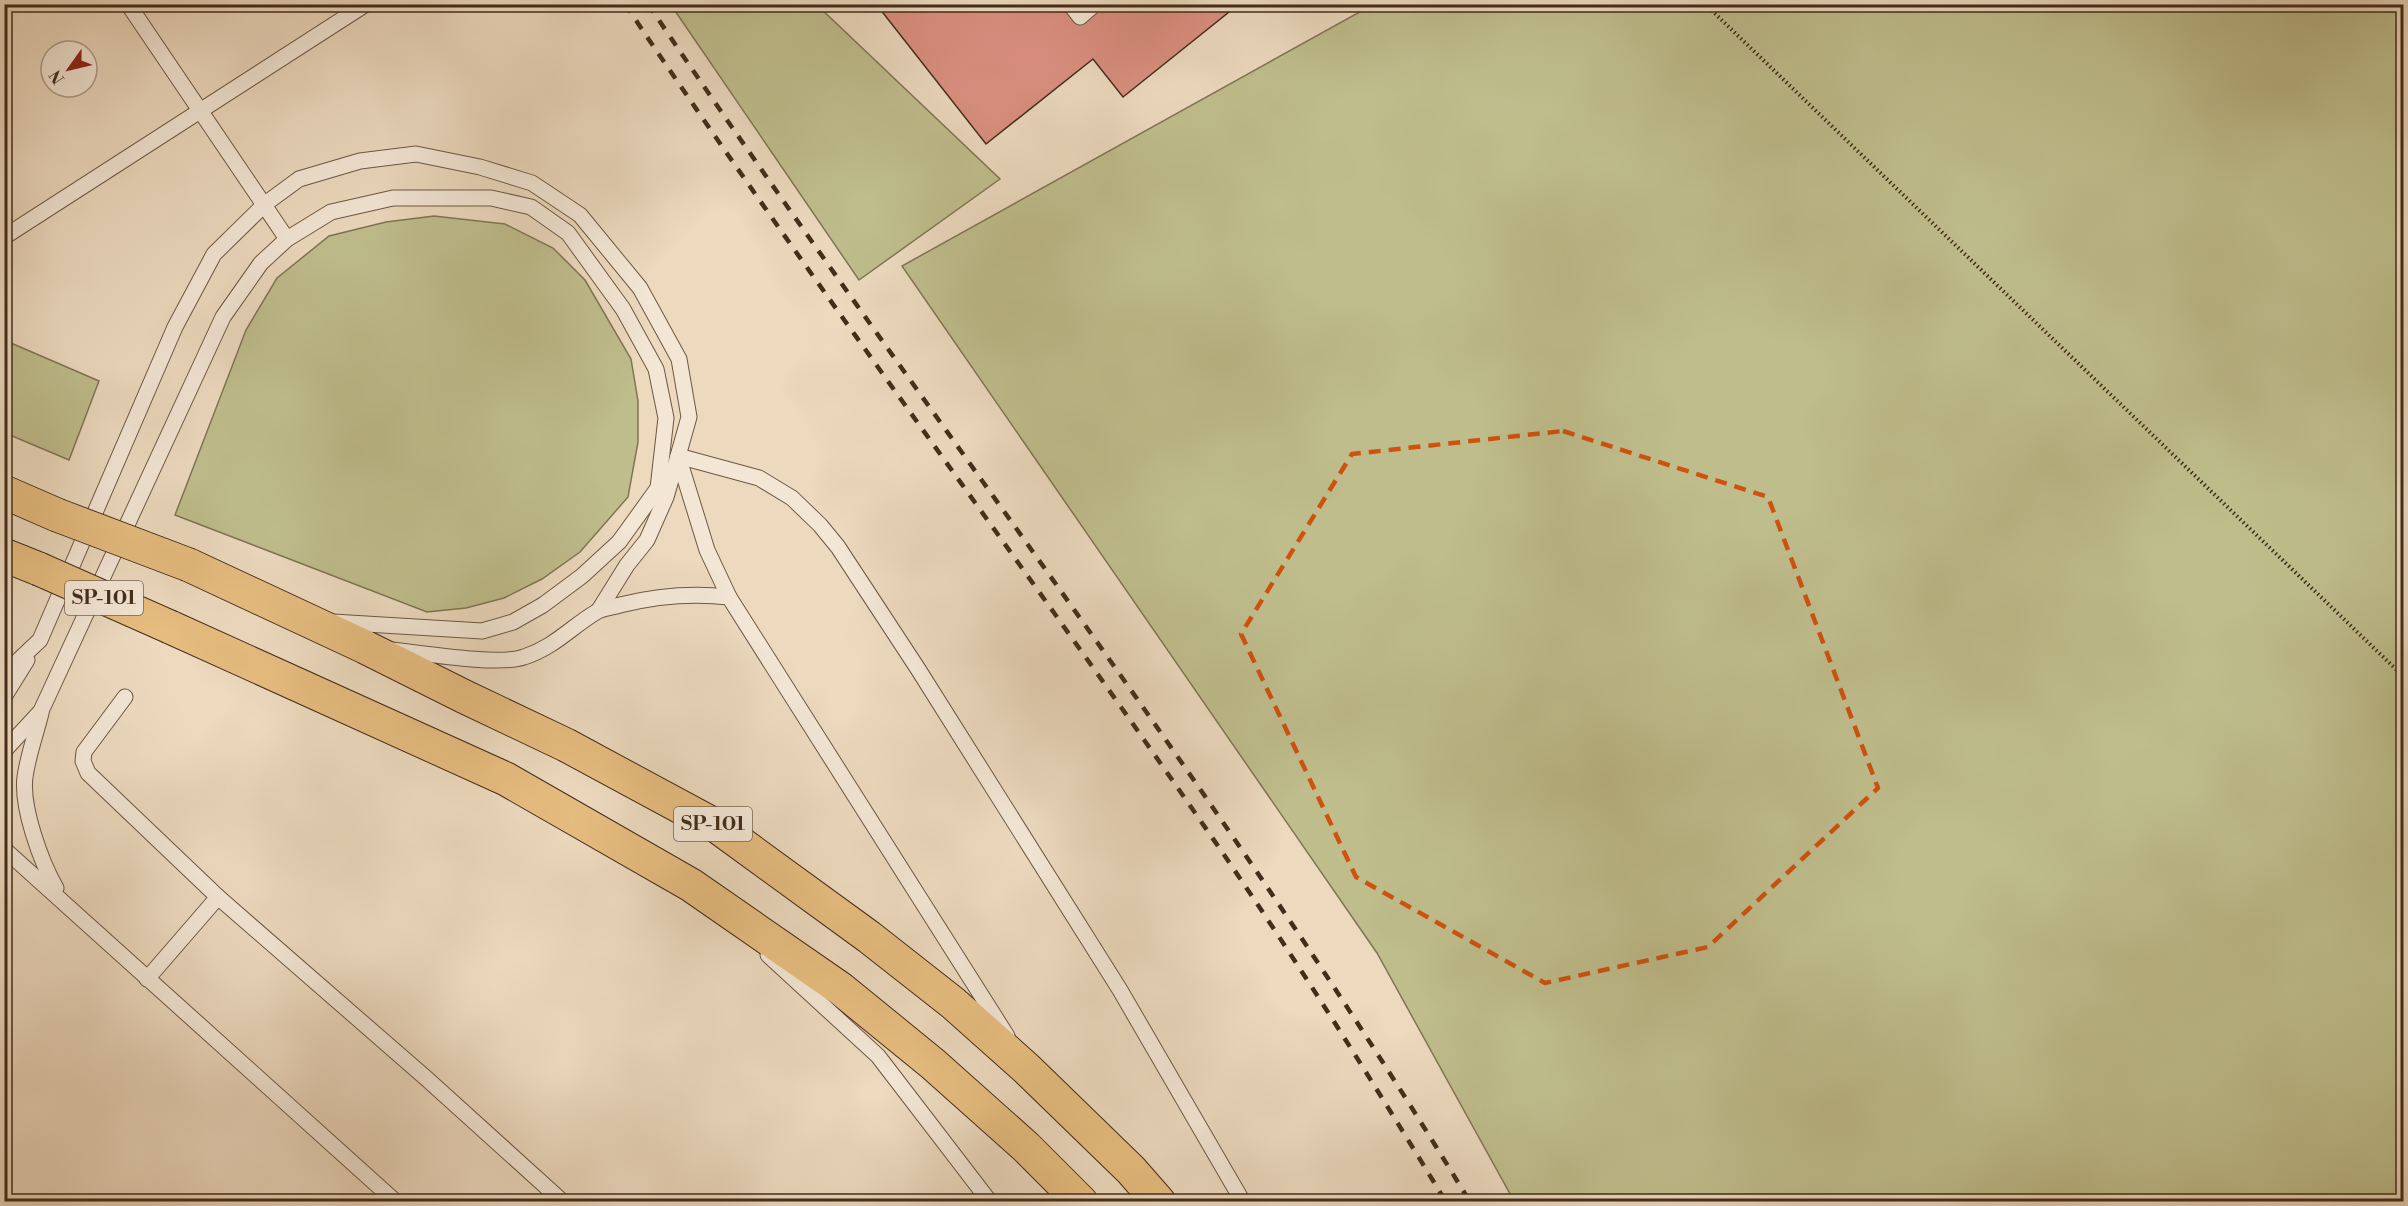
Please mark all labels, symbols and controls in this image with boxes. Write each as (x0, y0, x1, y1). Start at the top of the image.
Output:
north arrow (39, 39, 99, 99)
text: N (45, 66, 69, 88)
road number: SP-101 (65, 581, 143, 615)
road number: SP-101 (674, 807, 752, 841)

